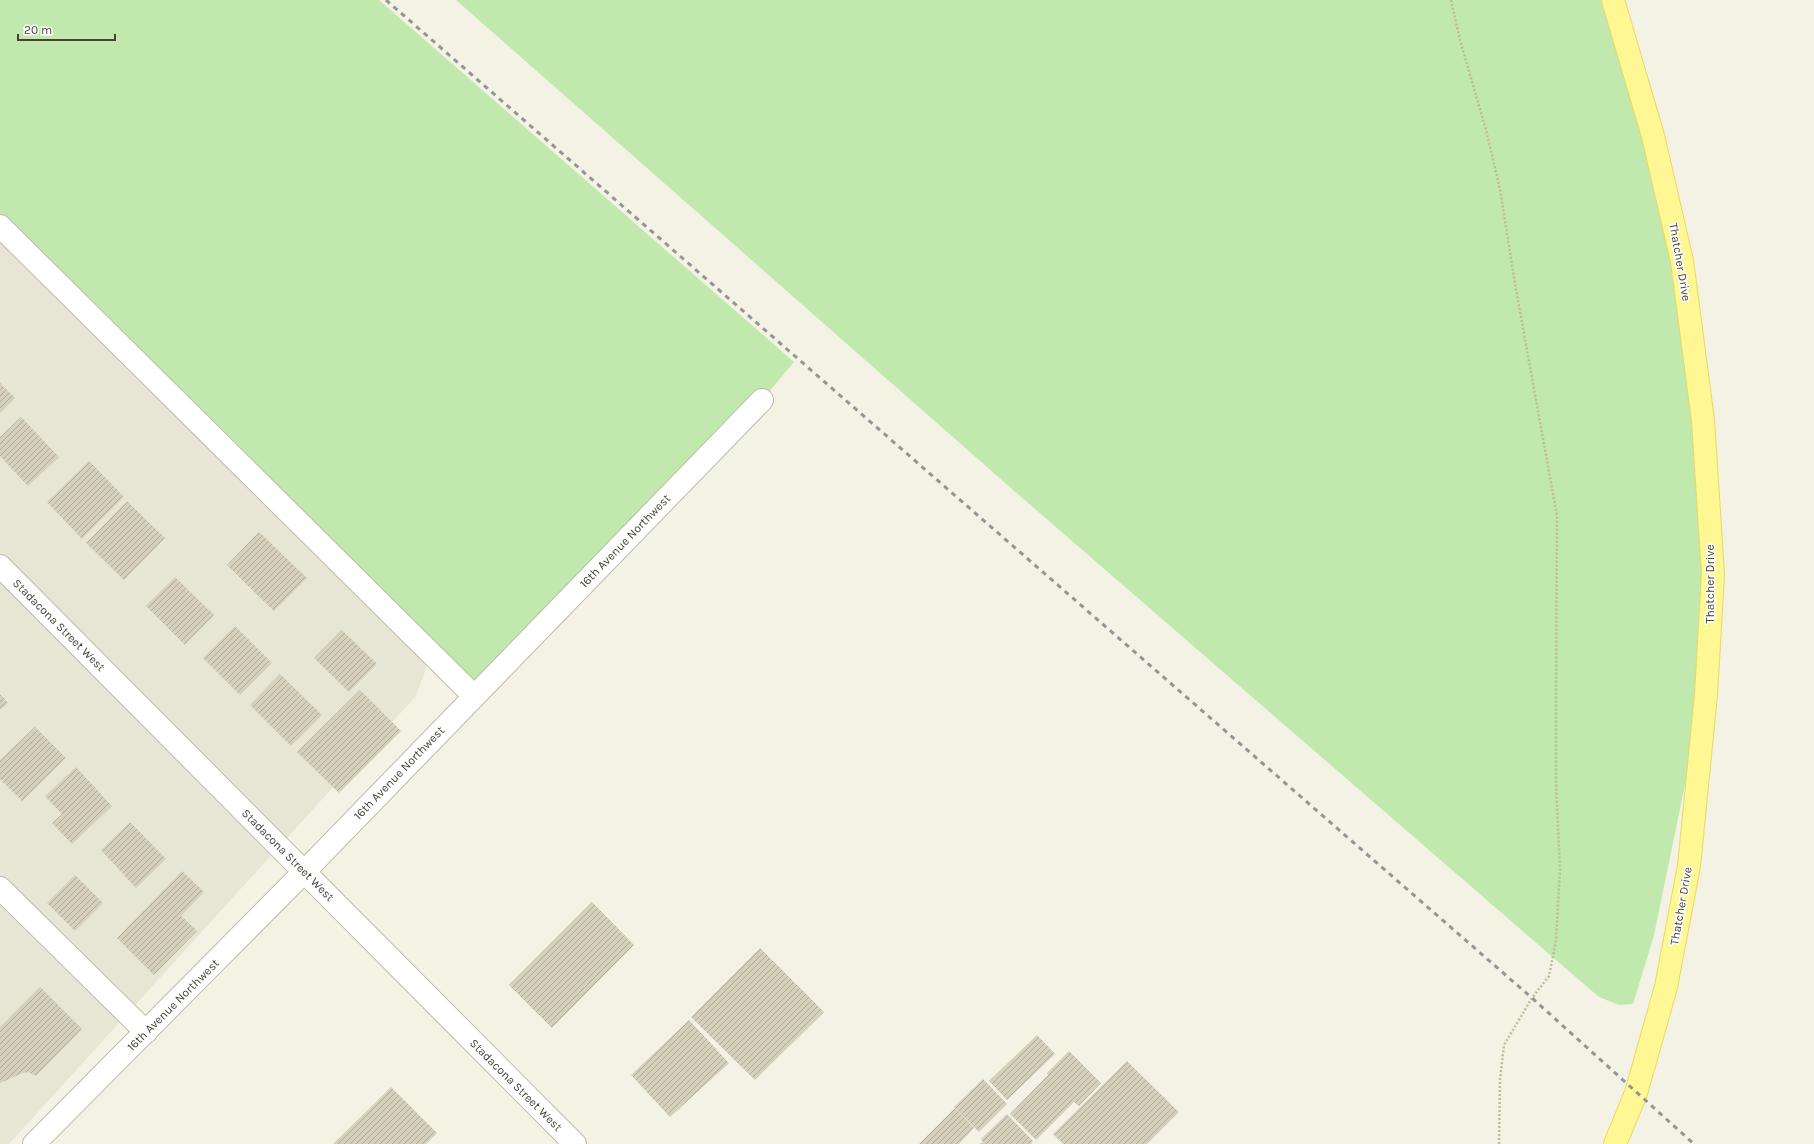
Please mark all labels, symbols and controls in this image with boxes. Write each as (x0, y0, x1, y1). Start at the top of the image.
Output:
scale bar (18, 16, 115, 42)
text: 20 m (24, 23, 52, 37)
street label: Thatcher Drive (1666, 222, 1694, 302)
street label: 16th Avenue Northwest (577, 491, 674, 591)
street label: Thatcher Drive (1703, 544, 1717, 624)
street label: Stadacona Street West (10, 576, 108, 674)
street label: 16th Avenue Northwest (351, 723, 448, 823)
street label: Stadacona Street West (239, 806, 337, 904)
street label: Thatcher Drive (1667, 866, 1695, 946)
street label: 16th Avenue Northwest (124, 956, 222, 1054)
street label: Stadacona Street West (467, 1036, 565, 1134)

